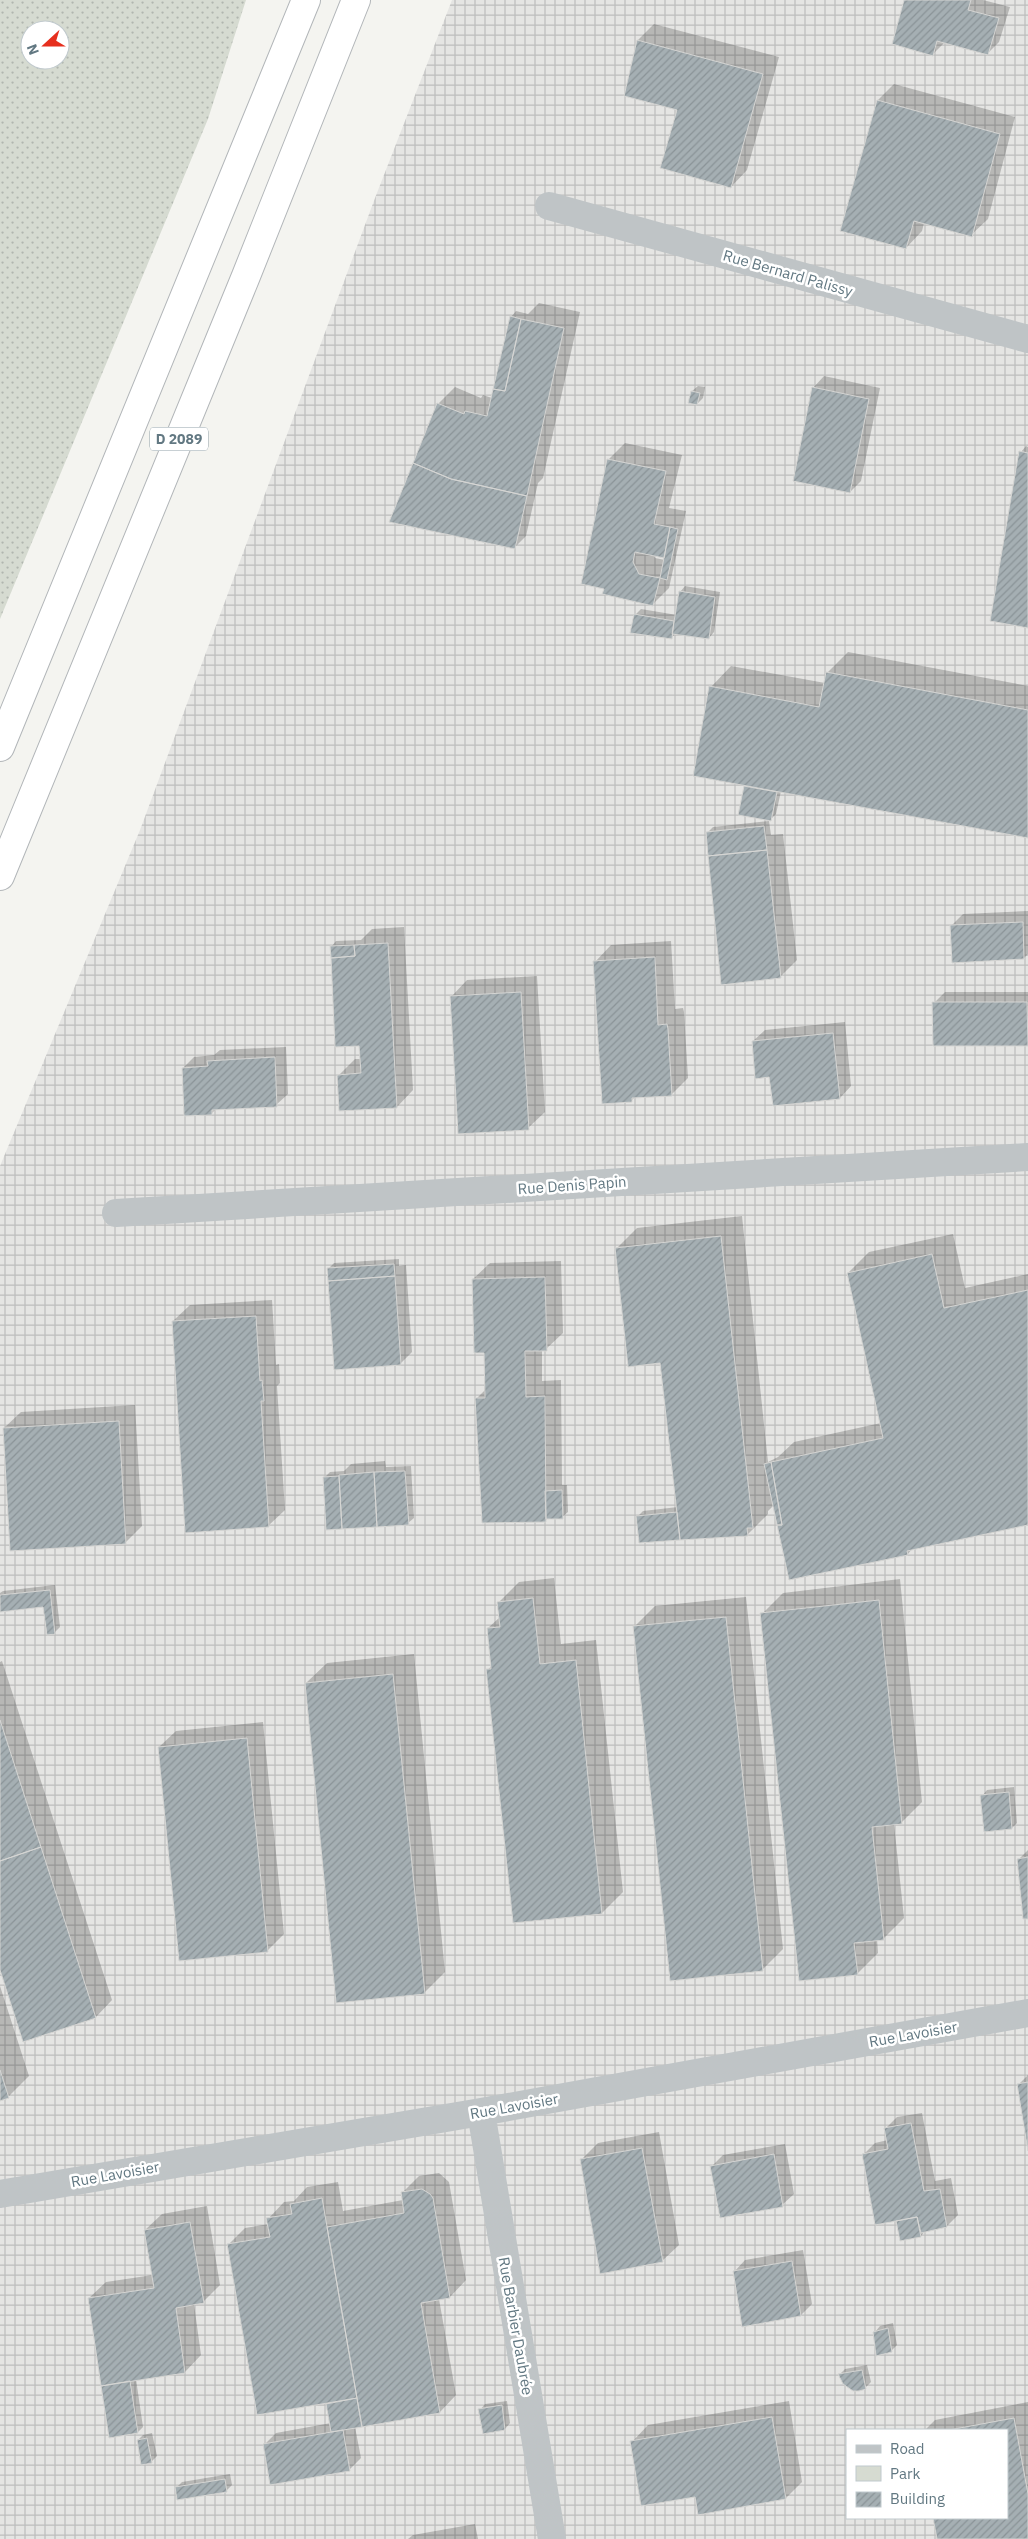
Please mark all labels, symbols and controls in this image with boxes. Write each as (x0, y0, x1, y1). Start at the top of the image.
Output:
north arrow (20, 20, 70, 70)
text: N (23, 42, 43, 58)
street label: Rue Bernard Palissy (721, 245, 856, 301)
road number: D 2089 (150, 428, 208, 450)
street label: Rue Denis Papin (517, 1172, 627, 1198)
street label: Rue Lavoisier (867, 2017, 959, 2051)
street label: Rue Lavoisier (468, 2089, 560, 2123)
street label: Rue Lavoisier (69, 2157, 161, 2191)
street label: Rue Barbier Daubrée (494, 2255, 538, 2397)
legend (846, 2429, 1008, 2519)
text: Road (890, 2439, 925, 2458)
text: Park (890, 2464, 920, 2483)
text: Building (890, 2489, 945, 2508)

